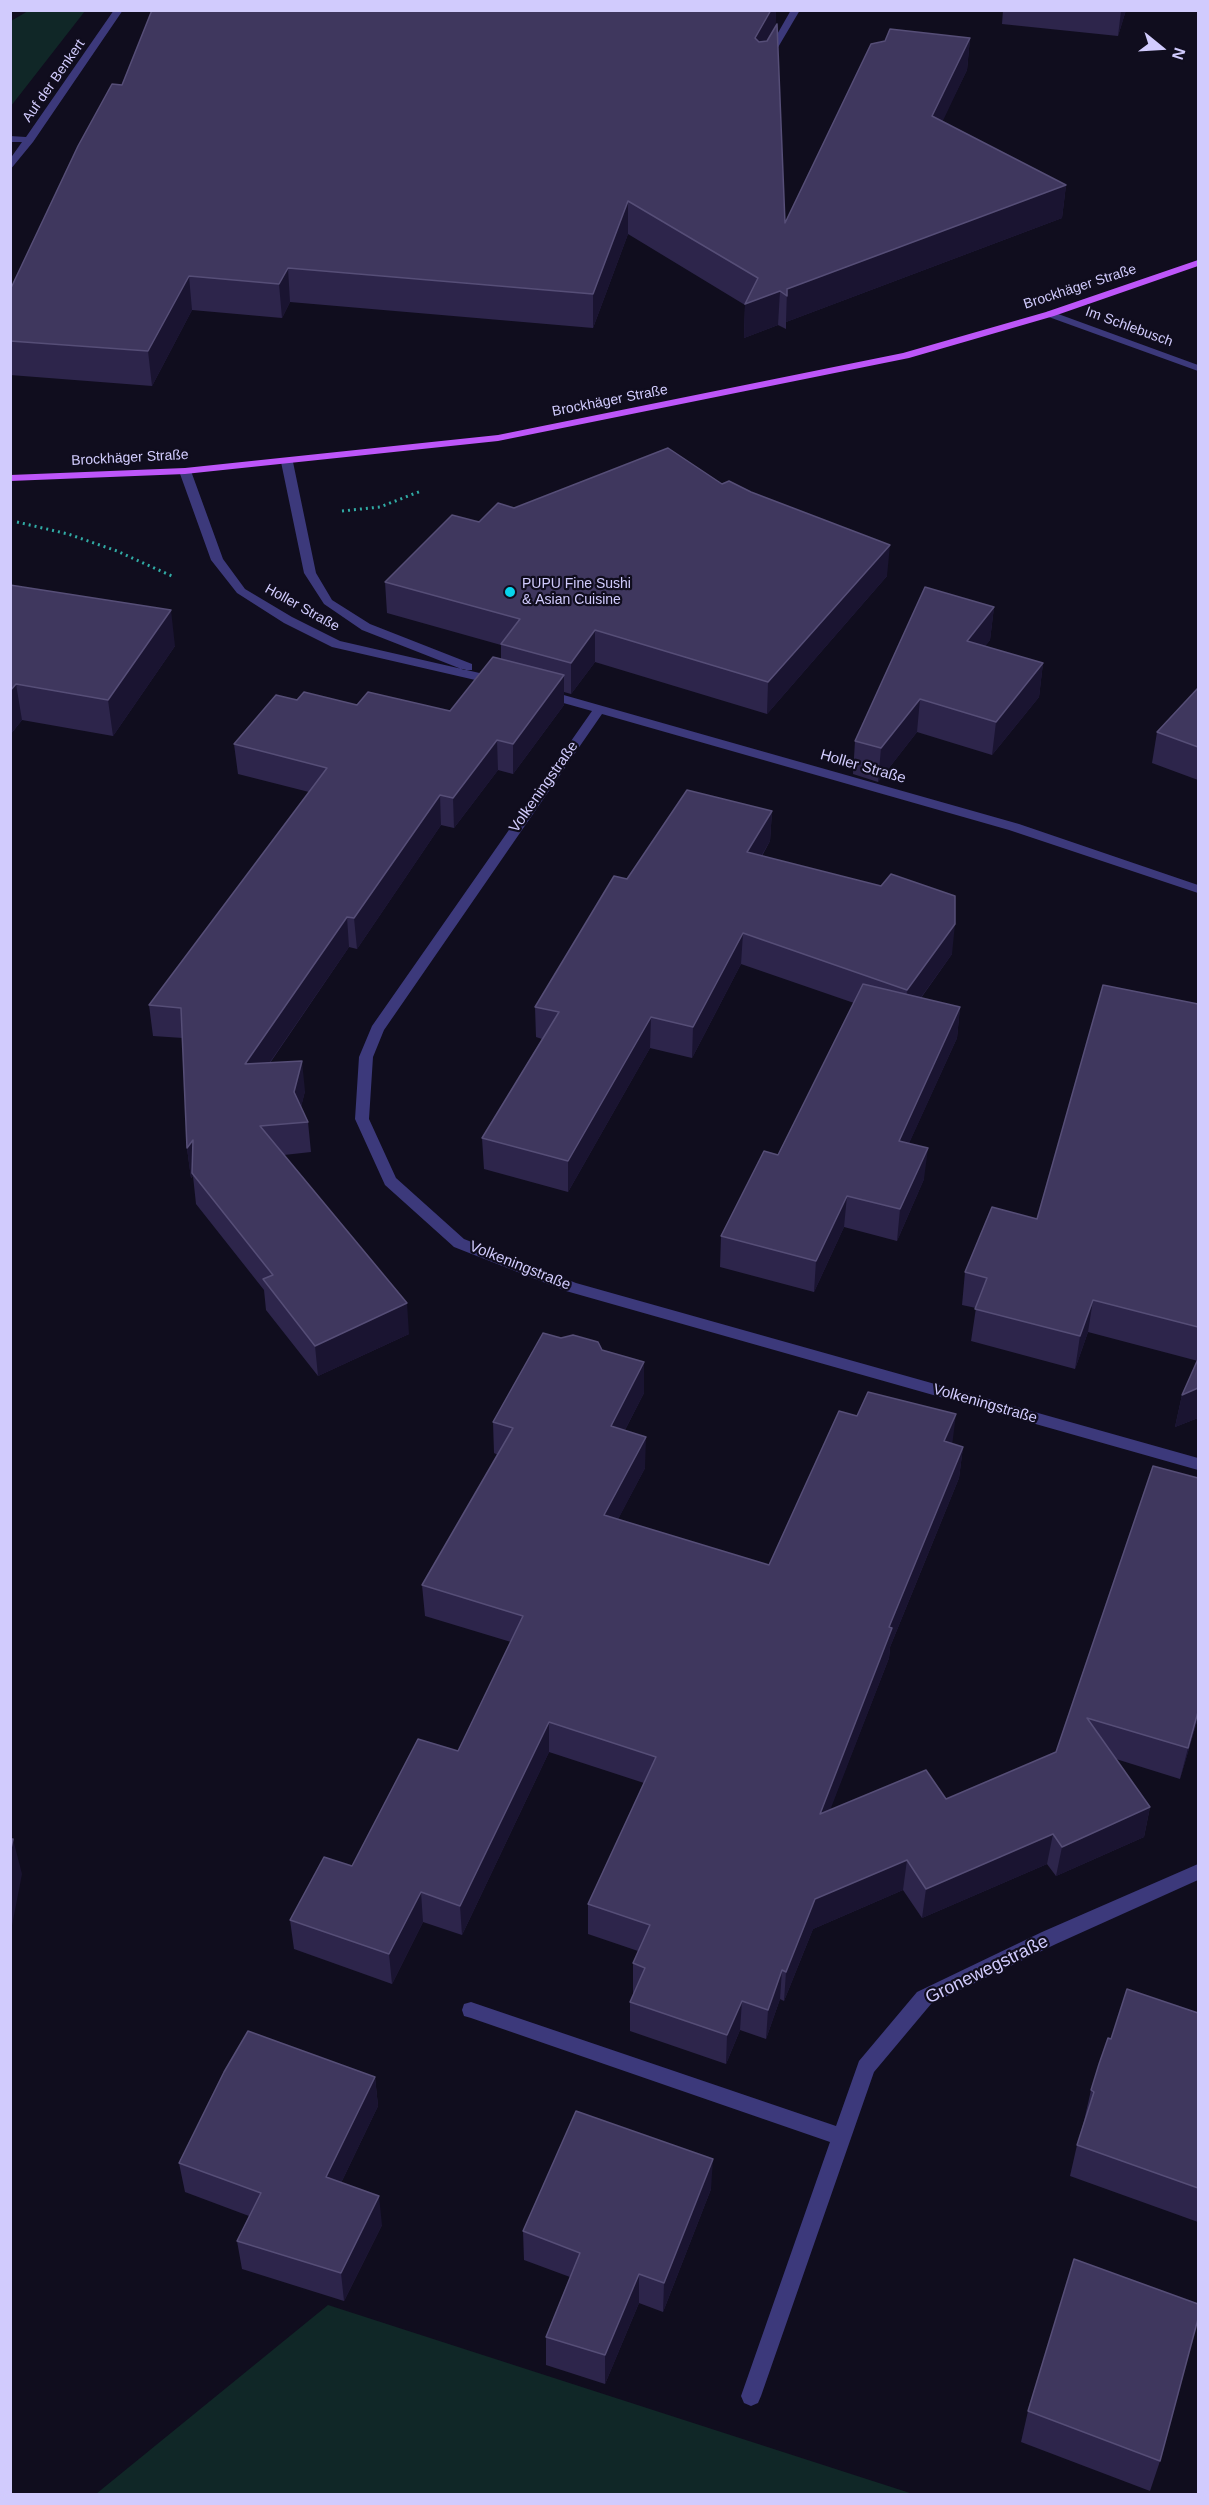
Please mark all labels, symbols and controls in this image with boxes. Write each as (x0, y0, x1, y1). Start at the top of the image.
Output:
north arrow (1131, 18, 1191, 78)
street label: Auf der Benkert (19, 36, 89, 126)
text: N (1169, 46, 1188, 62)
street label: Brockhäger Straße (1022, 261, 1138, 313)
street label: Im Schlebusch (1083, 303, 1175, 351)
street label: Brockhäger Straße (551, 382, 669, 420)
street label: Brockhäger Straße (71, 447, 189, 469)
place label: PUPU Fine Sushi & Asian Cuisine (522, 576, 631, 608)
street label: Holler Straße (262, 581, 342, 635)
marker: PUPU Fine Sushi & Asian Cuisine (503, 585, 517, 599)
street label: Volkeningstraße (506, 738, 582, 836)
street label: Holler Straße (818, 746, 908, 788)
street label: Volkeningstraße (467, 1238, 573, 1294)
street label: Volkeningstraße (931, 1381, 1039, 1427)
street label: Gronewegstraße (922, 1931, 1052, 2009)

